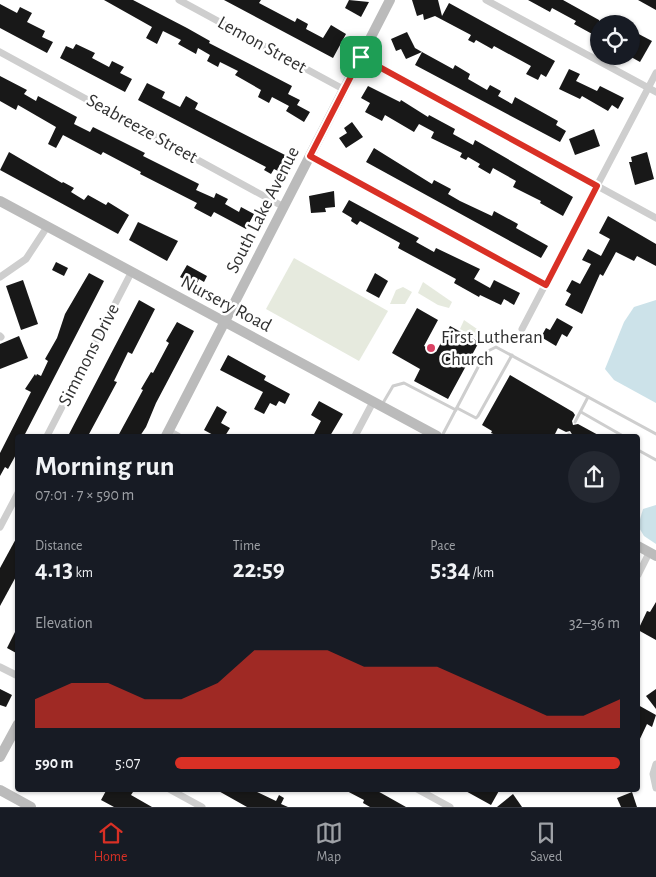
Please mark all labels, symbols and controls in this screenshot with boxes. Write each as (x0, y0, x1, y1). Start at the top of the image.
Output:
street label: Lemon Street (214, 13, 310, 77)
map controls (590, 15, 640, 65)
button: locate (590, 15, 640, 65)
pin (340, 36, 382, 78)
icon: arrive (347, 43, 375, 71)
street label: Seabreeze Street (83, 91, 201, 167)
street label: South Lake Avenue (223, 144, 303, 276)
street label: Nursery Road (178, 272, 275, 336)
street label: Simmons Drive (55, 301, 123, 409)
place label: First Lutheran Church (441, 328, 543, 369)
marker: First Lutheran Church (425, 342, 437, 354)
button: share (568, 451, 620, 503)
text: Morning run (35, 453, 175, 481)
text: 07:01 · 7 × 590 m (35, 487, 134, 503)
text: Distance (35, 539, 82, 553)
text: Time (233, 539, 261, 553)
text: Pace (430, 539, 456, 553)
text: 4.13 (35, 557, 73, 582)
text: 22:59 (233, 557, 285, 582)
text: 5:34 (430, 557, 470, 582)
text: km (73, 566, 93, 580)
text: /km (470, 566, 494, 580)
text: Elevation (35, 615, 93, 631)
text: 32–36 m (569, 615, 620, 631)
text: 590 m (35, 755, 73, 771)
text: 5:07 (115, 755, 140, 771)
tab: Home (94, 819, 127, 866)
tab: Map (315, 819, 343, 866)
tab: Saved (530, 819, 562, 866)

